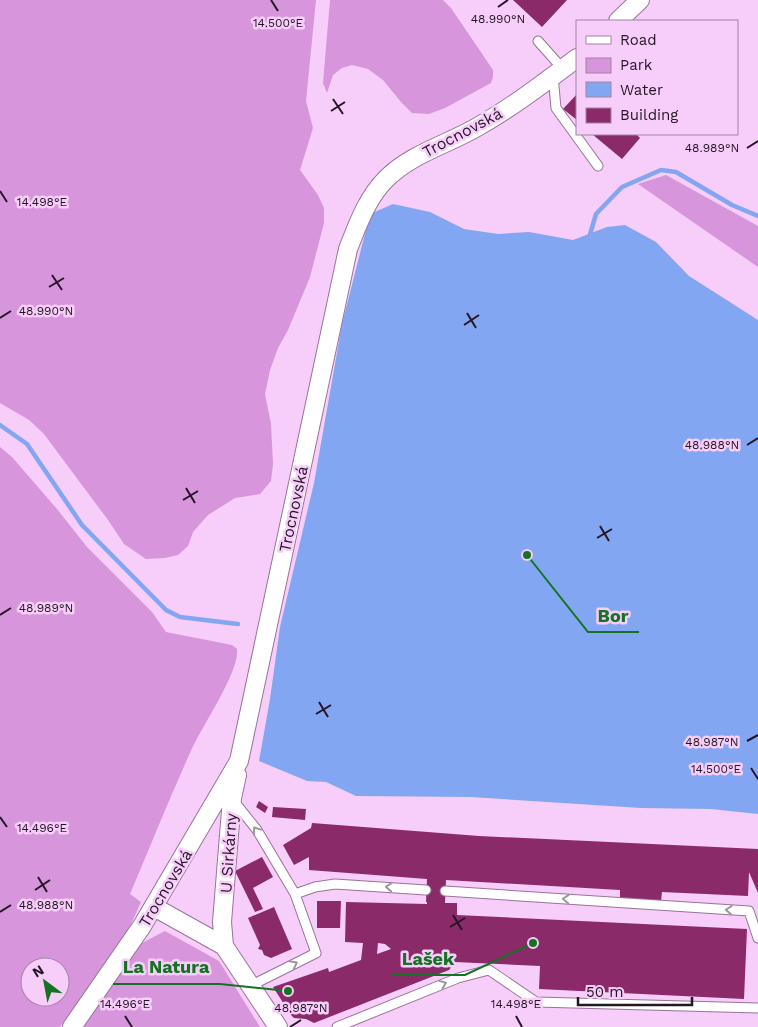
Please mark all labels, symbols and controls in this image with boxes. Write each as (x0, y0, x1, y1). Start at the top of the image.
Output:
text: 48.990°N (471, 12, 525, 26)
text: 14.500°E (253, 16, 303, 30)
legend (576, 20, 738, 135)
text: Road (620, 31, 657, 49)
text: Park (620, 56, 653, 74)
text: Water (620, 81, 663, 99)
street label: Trocnovská (419, 104, 505, 161)
text: Building (620, 106, 678, 124)
text: 48.989°N (685, 141, 739, 155)
text: 14.498°E (17, 195, 67, 209)
text: 48.990°N (19, 304, 73, 318)
text: 48.988°N (685, 438, 739, 452)
street label: Trocnovská (275, 464, 312, 554)
callout: Bor (588, 599, 639, 632)
text: 48.989°N (19, 601, 73, 615)
text: Bor (598, 605, 629, 626)
text: 48.987°N (685, 735, 739, 749)
text: 14.500°E (691, 762, 741, 776)
street label: U Sirkárny (216, 812, 241, 894)
text: 14.496°E (17, 821, 67, 835)
one-way arrow (253, 826, 262, 836)
street label: Trocnovská (135, 846, 196, 931)
one-way arrow (385, 882, 393, 893)
one-way arrow (562, 894, 570, 905)
text: 48.988°N (19, 898, 73, 912)
one-way arrow (724, 905, 732, 916)
callout: Lašek (392, 942, 465, 975)
text: Lašek (402, 948, 455, 969)
callout: La Natura (113, 951, 220, 984)
text: La Natura (123, 956, 210, 977)
north arrow (20, 957, 70, 1007)
one-way arrow (288, 960, 297, 970)
text: N (29, 961, 47, 981)
scale bar (578, 974, 692, 1006)
one-way arrow (438, 980, 447, 990)
text: 50 m (586, 983, 623, 1001)
text: 14.496°E (100, 997, 150, 1011)
text: 14.498°E (491, 997, 541, 1011)
text: 48.987°N (274, 1001, 328, 1015)

